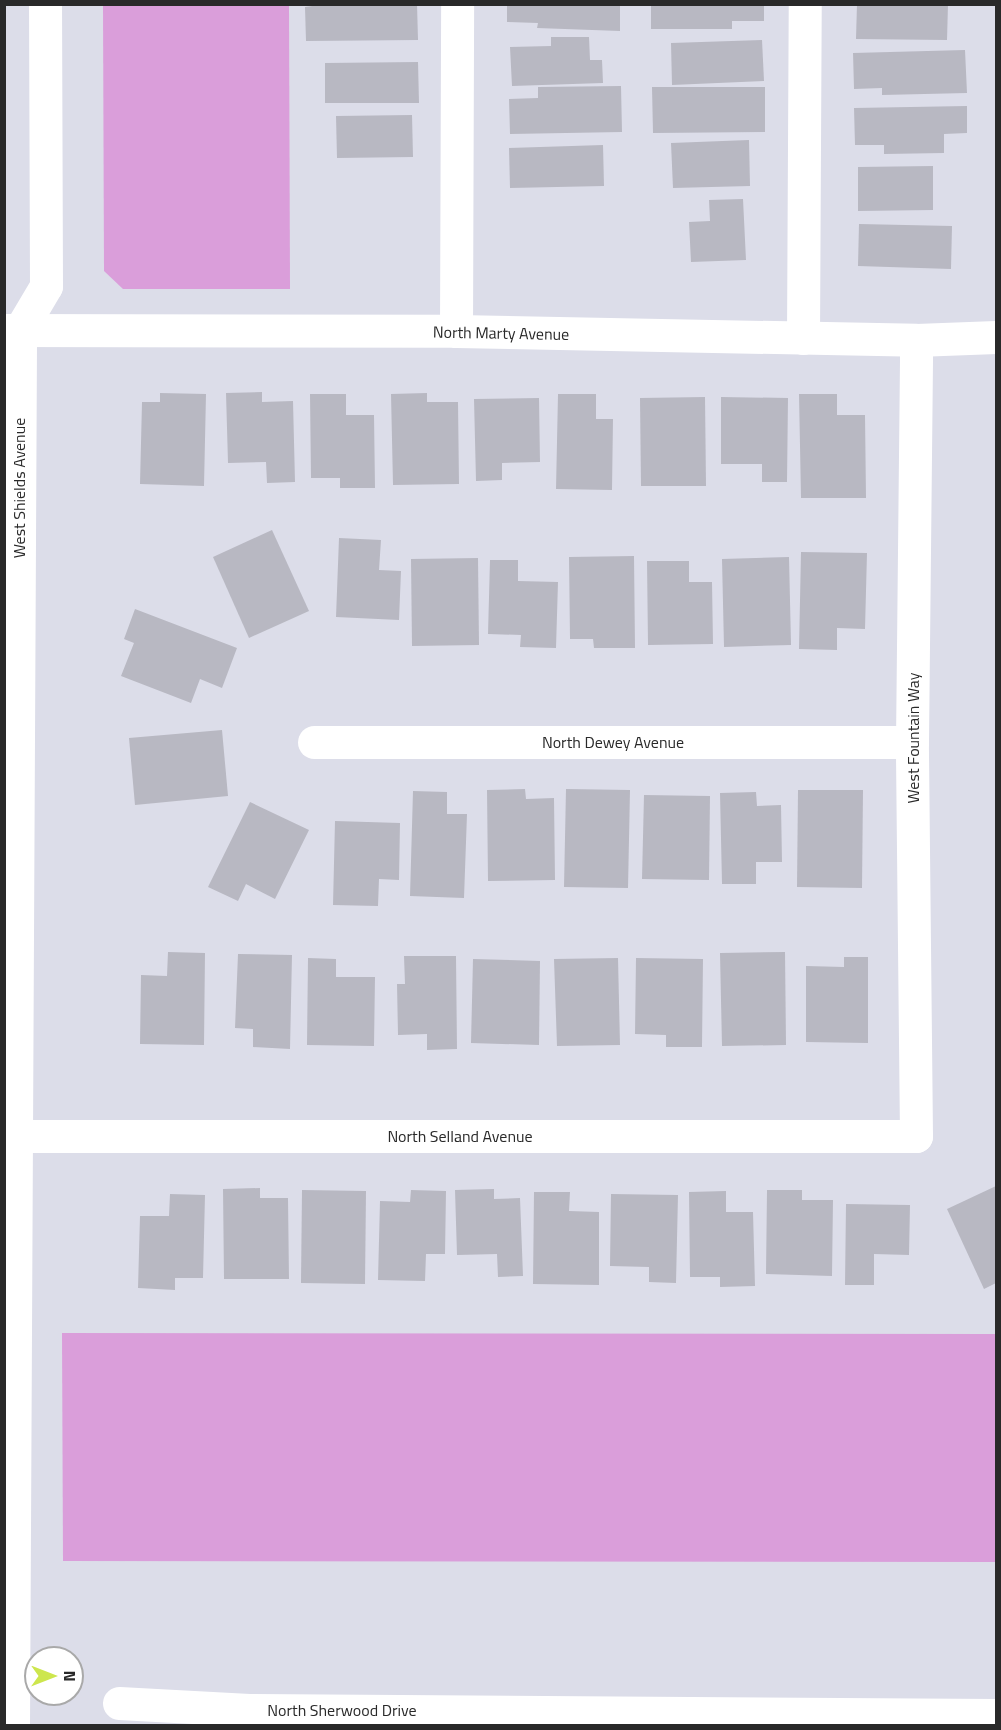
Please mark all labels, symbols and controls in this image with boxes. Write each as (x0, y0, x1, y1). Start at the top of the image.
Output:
street label: North Marty Avenue (433, 322, 569, 344)
street label: West Shields Avenue (9, 418, 29, 558)
street label: West Fountain Way (903, 673, 923, 803)
street label: North Dewey Avenue (542, 732, 684, 752)
street label: North Selland Avenue (387, 1126, 533, 1146)
north arrow (24, 1646, 84, 1706)
text: N (58, 1670, 82, 1682)
street label: North Sherwood Drive (267, 1700, 417, 1720)

